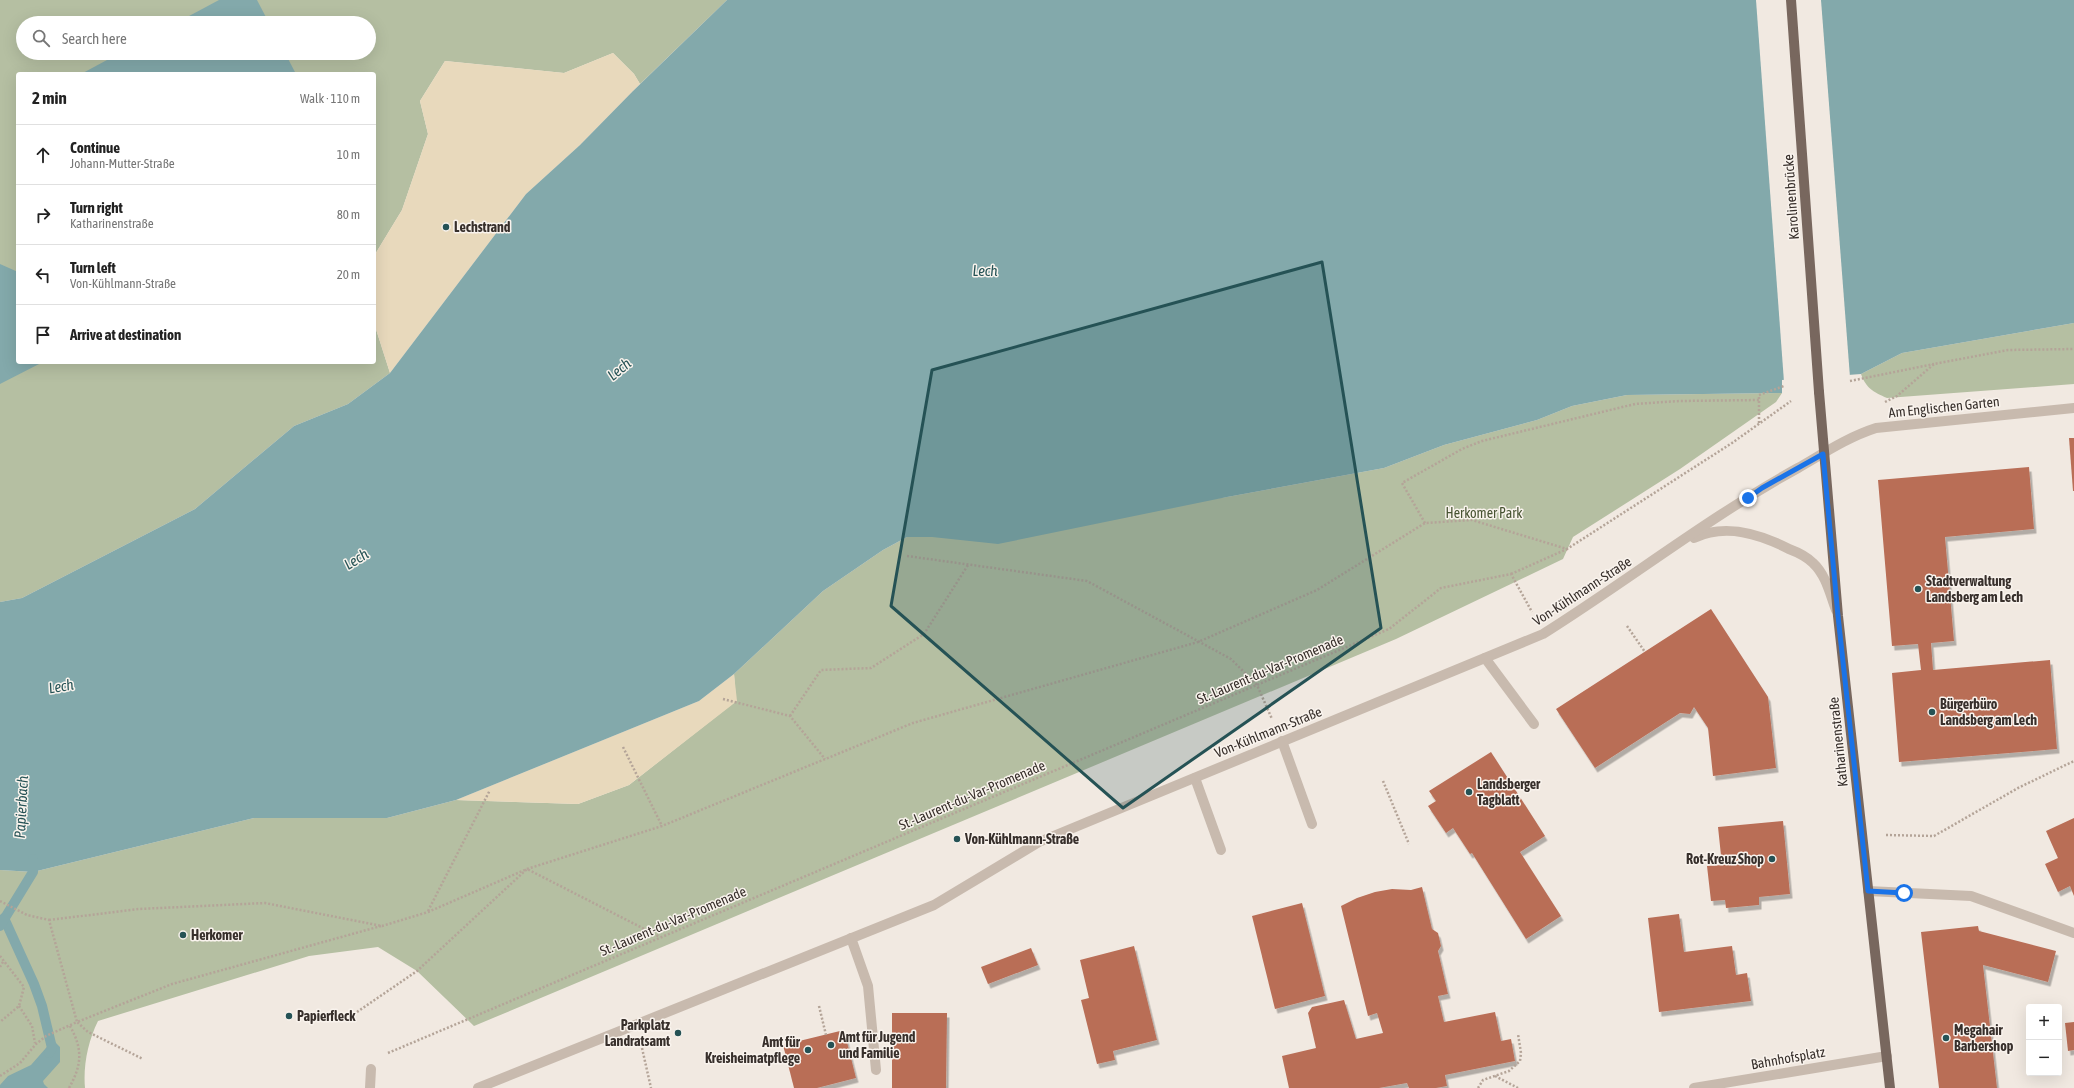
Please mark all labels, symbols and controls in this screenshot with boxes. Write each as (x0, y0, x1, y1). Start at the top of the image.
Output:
search box (16, 16, 376, 60)
icon: search (30, 27, 52, 49)
text: Search here (62, 30, 127, 47)
text: 2 min (32, 88, 67, 108)
text: Walk · 110 m (300, 91, 360, 106)
text: Continue (70, 139, 120, 156)
icon: ahead (32, 144, 54, 166)
text: 10 m (337, 147, 360, 162)
street label: Karolinenbrücke (1780, 154, 1802, 240)
text: Johann-Mutter-Straße (70, 156, 175, 171)
text: Turn right (70, 199, 123, 216)
icon: right (32, 204, 54, 226)
text: 80 m (337, 207, 360, 222)
text: Katharinenstraße (70, 216, 154, 231)
place label: Lechstrand (454, 219, 511, 235)
marker: Lechstrand (441, 222, 451, 232)
text: Turn left (70, 259, 116, 276)
water label: Lech (972, 262, 998, 279)
icon: left (32, 264, 54, 286)
text: 20 m (337, 267, 360, 282)
text: Von-Kühlmann-Straße (70, 276, 176, 291)
icon: arrive (32, 324, 54, 346)
text: Arrive at destination (70, 326, 181, 343)
water label: Lech (604, 354, 634, 384)
street label: Am Englischen Garten (1888, 393, 2000, 421)
route end (1739, 489, 1757, 507)
park label: Herkomer Park (1446, 505, 1522, 521)
water label: Lech (341, 545, 371, 573)
street label: Von-Kühlmann-Straße (1530, 553, 1634, 629)
place label: Stadtverwaltung Landsberg am Lech (1926, 573, 2023, 605)
marker: Stadtverwaltung Landsberg am Lech (1913, 584, 1923, 594)
street label: St.-Laurent-du-Var-Promenade (1195, 631, 1345, 707)
water label: Lech (47, 676, 75, 696)
street label: Katharinenstraße (1825, 696, 1851, 788)
place label: Bürgerbüro Landsberg am Lech (1940, 696, 2037, 728)
street label: Von-Kühlmann-Straße (1212, 703, 1324, 761)
marker: Bürgerbüro Landsberg am Lech (1927, 707, 1937, 717)
street label: St.-Laurent-du-Var-Promenade (897, 757, 1047, 833)
water label: Papierbach (11, 775, 31, 839)
place label: Landsberger Tagblatt (1477, 776, 1541, 808)
marker: Landsberger Tagblatt (1464, 787, 1474, 797)
place label: Von-Kühlmann-Straße (964, 831, 1079, 847)
marker: Von-Kühlmann-Straße (952, 834, 962, 844)
place label: Rot-Kreuz Shop (1686, 851, 1764, 867)
marker: Rot-Kreuz Shop (1767, 854, 1777, 864)
street label: St.-Laurent-du-Var-Promenade (598, 883, 748, 959)
route start (1895, 884, 1913, 902)
place label: Herkomer (191, 927, 244, 943)
marker: Herkomer (178, 930, 188, 940)
map controls (2026, 1004, 2062, 1076)
button: + (2026, 1004, 2062, 1040)
place label: Papierfleck (297, 1008, 356, 1024)
marker: Papierfleck (284, 1011, 294, 1021)
place label: Parkplatz Landratsamt (605, 1017, 670, 1049)
place label: Megahair Barbershop (1954, 1022, 2014, 1054)
marker: Parkplatz Landratsamt (673, 1028, 683, 1038)
place label: Amt für Jugend und Familie (838, 1029, 916, 1061)
marker: Megahair Barbershop (1941, 1033, 1951, 1043)
place label: Amt für Kreisheimatpflege (705, 1034, 801, 1066)
marker: Amt für Jugend und Familie (826, 1040, 836, 1050)
button: − (2026, 1040, 2062, 1076)
street label: Bahnhofsplatz (1750, 1044, 1826, 1072)
marker: Amt für Kreisheimatpflege (803, 1045, 813, 1055)

